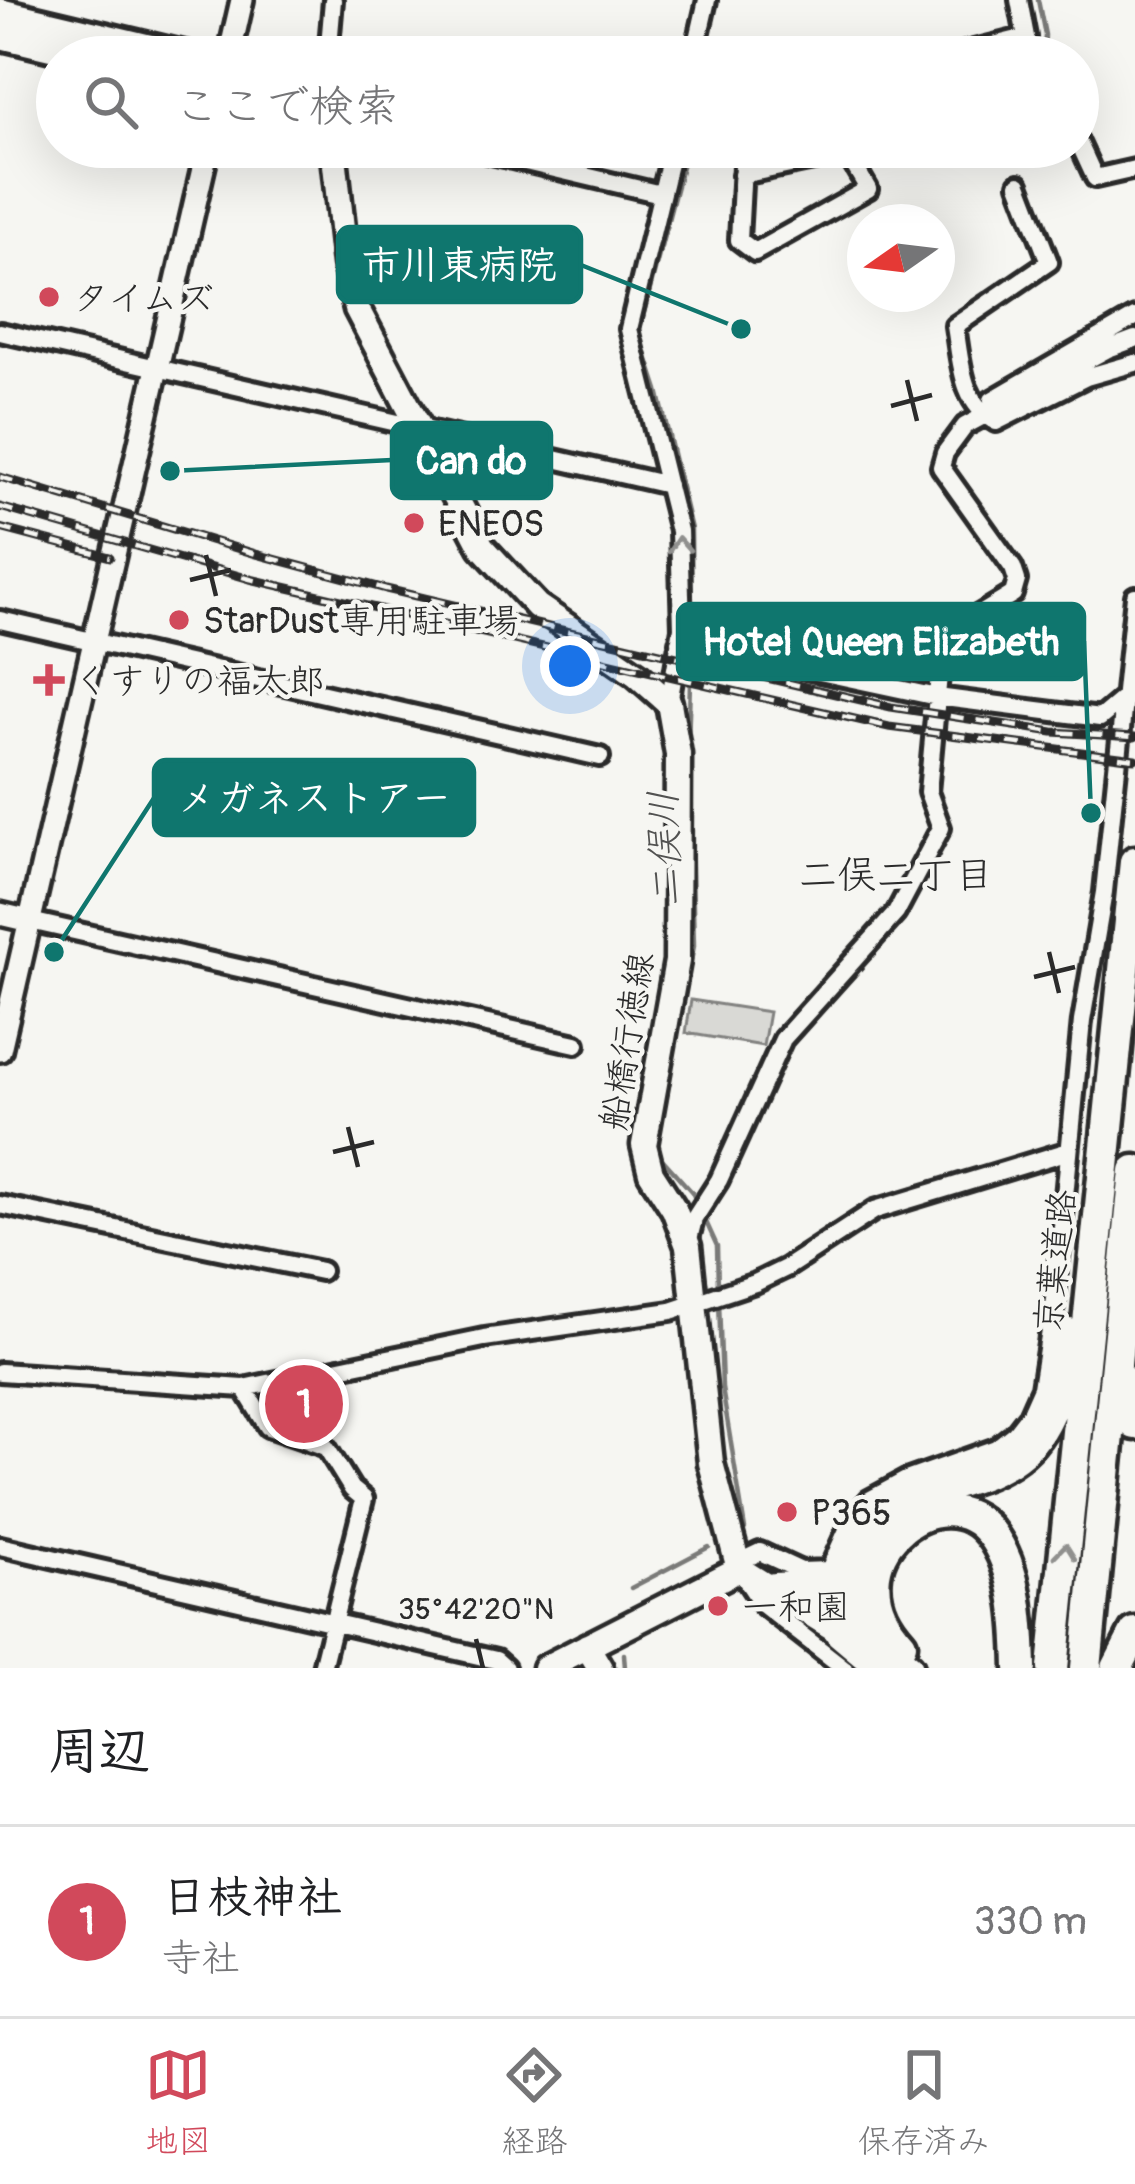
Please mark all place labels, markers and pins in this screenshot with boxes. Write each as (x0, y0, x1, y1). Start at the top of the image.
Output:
callout: 市川東病院 (338, 227, 581, 302)
place label: タイムズ (73, 276, 214, 321)
marker: タイムズ (36, 284, 62, 310)
callout: Can do (392, 423, 551, 498)
place label: ENEOS (438, 502, 544, 547)
marker: ENEOS (401, 510, 427, 536)
place label: StarDust専用駐車場 (203, 599, 519, 644)
callout: Hotel Queen Elizabeth (678, 604, 1084, 679)
marker: StarDust専用駐車場 (166, 607, 192, 633)
place label: くすりの福太郎 (73, 659, 325, 704)
marker: くすりの福太郎 (36, 667, 62, 693)
callout: メガネストアー (154, 760, 474, 835)
pin: 1 (265, 1359, 343, 1449)
place label: P365 (811, 1491, 891, 1536)
marker: P365 (774, 1499, 800, 1525)
place label: 一和園 (742, 1585, 850, 1630)
marker: 一和園 (705, 1593, 731, 1619)

